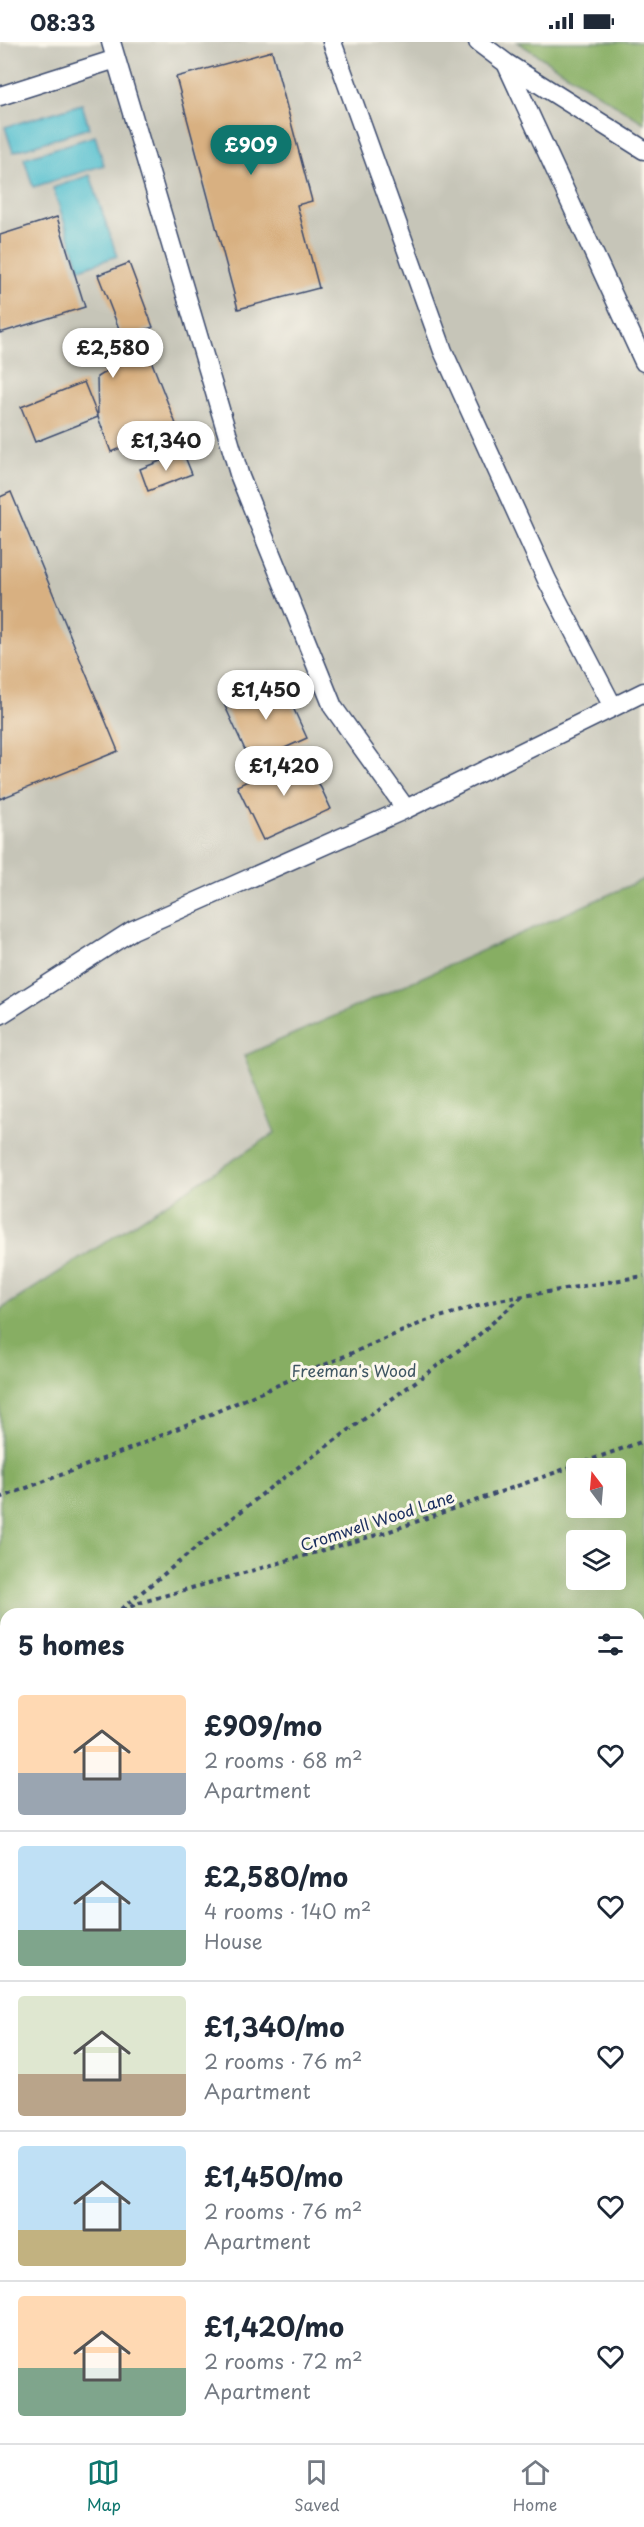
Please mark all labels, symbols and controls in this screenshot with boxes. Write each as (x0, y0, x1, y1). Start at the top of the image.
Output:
text: 08:33 (30, 5, 95, 38)
pin: £909 (215, 125, 287, 176)
text: £909 (225, 129, 277, 159)
pin: £2,580 (64, 328, 162, 379)
text: £2,580 (76, 332, 150, 362)
pin: £1,340 (117, 421, 215, 472)
text: £1,340 (131, 425, 201, 455)
pin: £1,450 (217, 670, 315, 721)
text: £1,450 (231, 674, 301, 704)
pin: £1,420 (235, 746, 333, 797)
text: £1,420 (249, 750, 319, 780)
park label: Freeman's Wood (292, 1358, 416, 1382)
north arrow (566, 1458, 626, 1518)
map controls (566, 1458, 626, 1590)
street label: Cromwell Wood Lane (297, 1484, 457, 1556)
button: layers (566, 1530, 626, 1590)
text: 5 homes (18, 1625, 124, 1664)
icon: filters (594, 1628, 627, 1661)
text: £909/mo (204, 1706, 322, 1745)
icon: home (66, 1719, 138, 1791)
icon: heart (594, 1739, 627, 1772)
text: 2 rooms · 68 m² (204, 1745, 363, 1775)
text: Apartment (204, 1775, 311, 1805)
text: £2,580/mo (204, 1857, 348, 1896)
icon: home (66, 1870, 138, 1942)
icon: heart (594, 1890, 627, 1923)
text: 4 rooms · 140 m² (204, 1896, 371, 1926)
text: House (204, 1926, 263, 1956)
text: £1,340/mo (204, 2007, 344, 2046)
icon: home (66, 2020, 138, 2092)
icon: heart (594, 2040, 627, 2073)
text: 2 rooms · 76 m² (204, 2046, 362, 2076)
text: Apartment (204, 2076, 311, 2106)
text: £1,450/mo (204, 2157, 343, 2196)
icon: home (66, 2170, 138, 2242)
icon: heart (594, 2190, 627, 2223)
text: 2 rooms · 76 m² (204, 2196, 362, 2226)
text: Apartment (204, 2226, 311, 2256)
text: £1,420/mo (204, 2307, 344, 2346)
icon: home (66, 2320, 138, 2392)
icon: heart (594, 2340, 627, 2373)
text: 2 rooms · 72 m² (204, 2346, 363, 2376)
text: Apartment (204, 2376, 311, 2406)
tab: Map (87, 2456, 121, 2516)
tab: Saved (294, 2456, 340, 2516)
tab: Home (513, 2456, 557, 2516)

